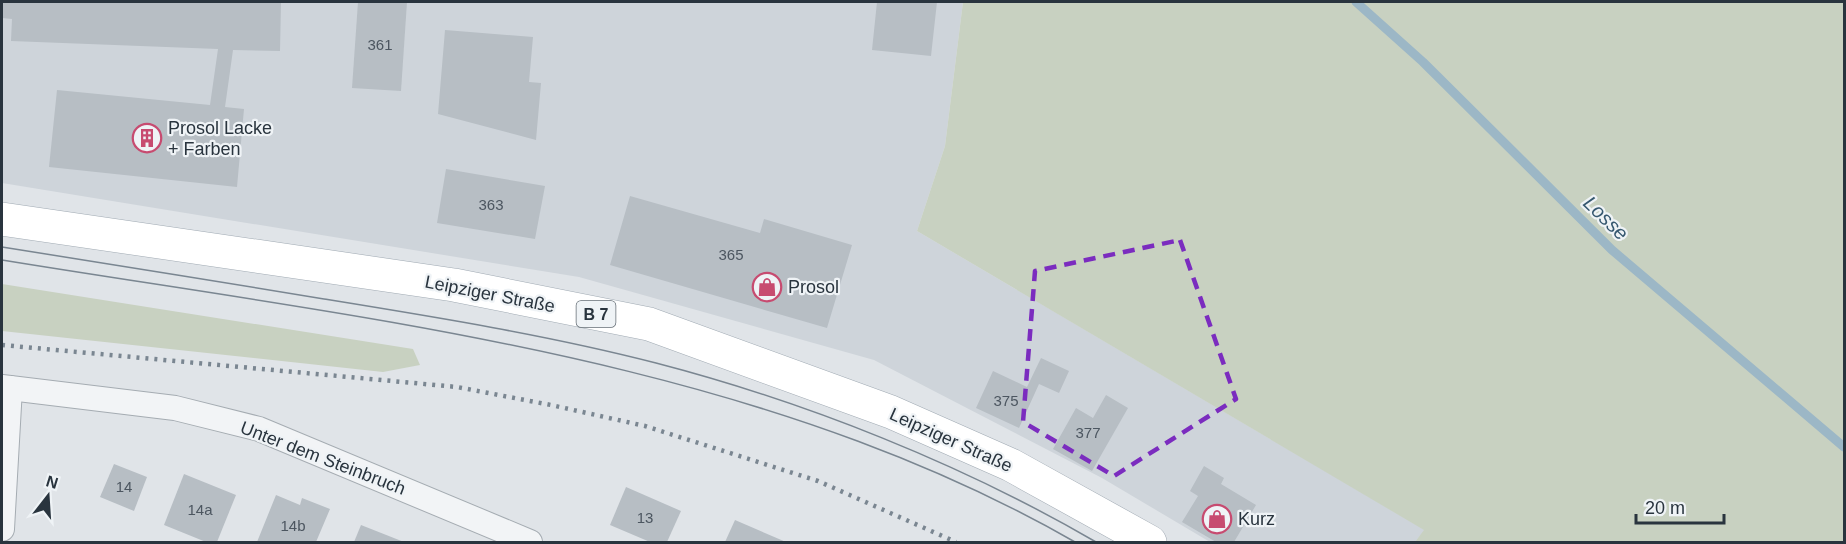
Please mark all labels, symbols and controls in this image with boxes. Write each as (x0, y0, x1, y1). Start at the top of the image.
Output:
house number: 361 (367, 36, 393, 53)
place label: Prosol Lacke + Farben (168, 118, 272, 159)
building icon: Prosol Lacke + Farben (131, 122, 163, 154)
water label: Losse (1579, 192, 1633, 244)
house number: 363 (478, 196, 504, 213)
house number: 365 (718, 246, 744, 263)
shop icon: Prosol (751, 271, 783, 303)
street label: Leipziger Straße (423, 272, 557, 316)
place label: Prosol (788, 277, 839, 297)
road number: B 7 (576, 301, 616, 327)
house number: 375 (993, 392, 1019, 409)
street label: Leipziger Straße (887, 404, 1015, 476)
street label: Unter dem Steinbruch (238, 417, 408, 499)
house number: 377 (1075, 424, 1101, 441)
north arrow (18, 466, 78, 526)
text: N (44, 472, 60, 492)
house number: 14 (116, 478, 132, 495)
scale bar (1636, 487, 1724, 525)
text: 20 m (1645, 498, 1685, 518)
house number: 14a (187, 501, 213, 518)
shop icon: Kurz (1201, 503, 1233, 535)
house number: 13 (637, 509, 653, 526)
place label: Kurz (1238, 509, 1275, 529)
house number: 14b (280, 517, 306, 534)

